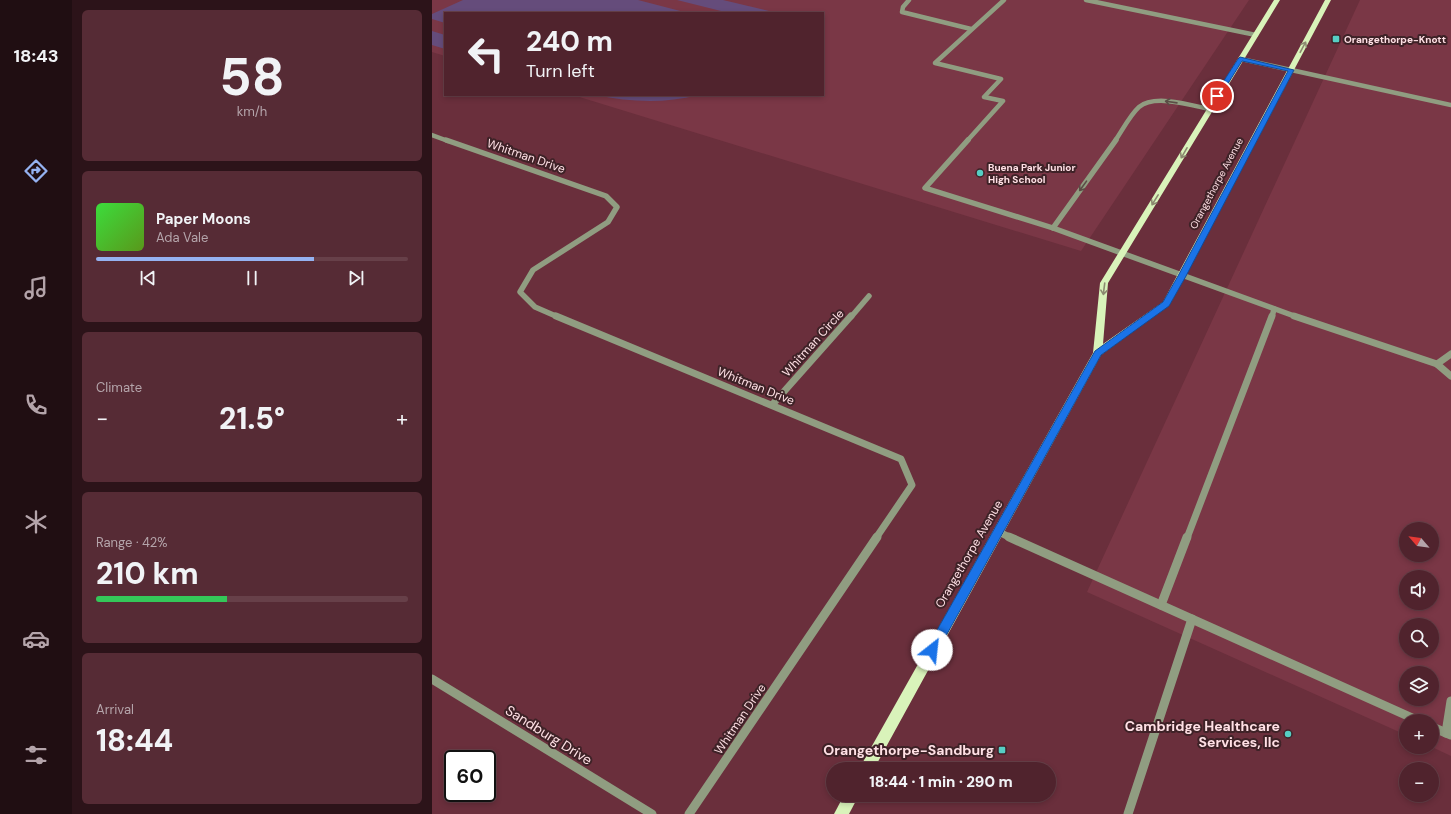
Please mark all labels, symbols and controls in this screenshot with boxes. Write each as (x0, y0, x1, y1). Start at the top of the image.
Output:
text: 240 m (526, 23, 613, 60)
icon: left (460, 28, 512, 80)
place label: Orangethorpe-Knott (1344, 33, 1446, 46)
marker: Orangethorpe-Knott (1331, 34, 1341, 44)
one-way arrow (1300, 41, 1307, 53)
text: 58 (219, 43, 285, 111)
text: 18:43 (13, 44, 59, 68)
text: Turn left (526, 59, 595, 83)
pin (1200, 79, 1234, 113)
icon: arrive (1206, 85, 1228, 107)
one-way arrow (1165, 98, 1178, 106)
text: km/h (237, 103, 267, 120)
street label: Whitman Drive (485, 135, 567, 177)
street label: Orangethorpe Avenue (1187, 135, 1246, 231)
one-way arrow (1179, 147, 1187, 159)
icon: directions (22, 157, 50, 185)
place label: Buena Park Junior High School (988, 161, 1076, 186)
marker: Buena Park Junior High School (975, 168, 985, 178)
one-way arrow (1079, 180, 1087, 191)
one-way arrow (1151, 194, 1159, 205)
text: Paper Moons (156, 209, 251, 229)
text: Ada Vale (156, 229, 208, 246)
icon: previous (137, 267, 159, 289)
icon: pause (241, 267, 263, 289)
icon: next (345, 267, 367, 289)
icon: music (22, 274, 50, 302)
one-way arrow (1100, 282, 1108, 295)
street label: Whitman Circle (778, 306, 848, 380)
street label: Whitman Drive (715, 363, 797, 409)
text: Climate (96, 379, 142, 396)
icon: phone (22, 391, 50, 419)
text: 21.5° (219, 399, 285, 438)
text: − (96, 404, 108, 433)
text: + (396, 404, 408, 433)
street label: Orangethorpe Avenue (932, 497, 1006, 611)
icon: climate (22, 508, 50, 536)
north arrow (1399, 522, 1439, 562)
map controls (1399, 522, 1439, 802)
text: Range · 42% (96, 534, 168, 551)
text: 210 km (96, 554, 199, 593)
button: sound (1399, 570, 1439, 610)
button: search (1399, 618, 1439, 658)
icon: car (22, 625, 50, 653)
position arrow (911, 629, 953, 671)
button: layers (1399, 666, 1439, 706)
street label: Whitman Drive (710, 680, 770, 757)
text: Arrival (96, 701, 134, 718)
street label: Sandburg Drive (502, 701, 596, 769)
button: + (1399, 714, 1439, 754)
place label: Cambridge Healthcare Services, llc (1125, 717, 1280, 751)
text: 18:44 (96, 721, 173, 760)
marker: Cambridge Healthcare Services, llc (1283, 729, 1293, 739)
icon: filters (22, 741, 50, 769)
place label: Orangethorpe-Sandburg (823, 741, 994, 759)
marker: Orangethorpe-Sandburg (997, 745, 1007, 755)
speed limit sign: 60 (444, 750, 496, 802)
button: − (1399, 762, 1439, 802)
text: 18:44 · 1 min · 290 m (869, 772, 1013, 792)

